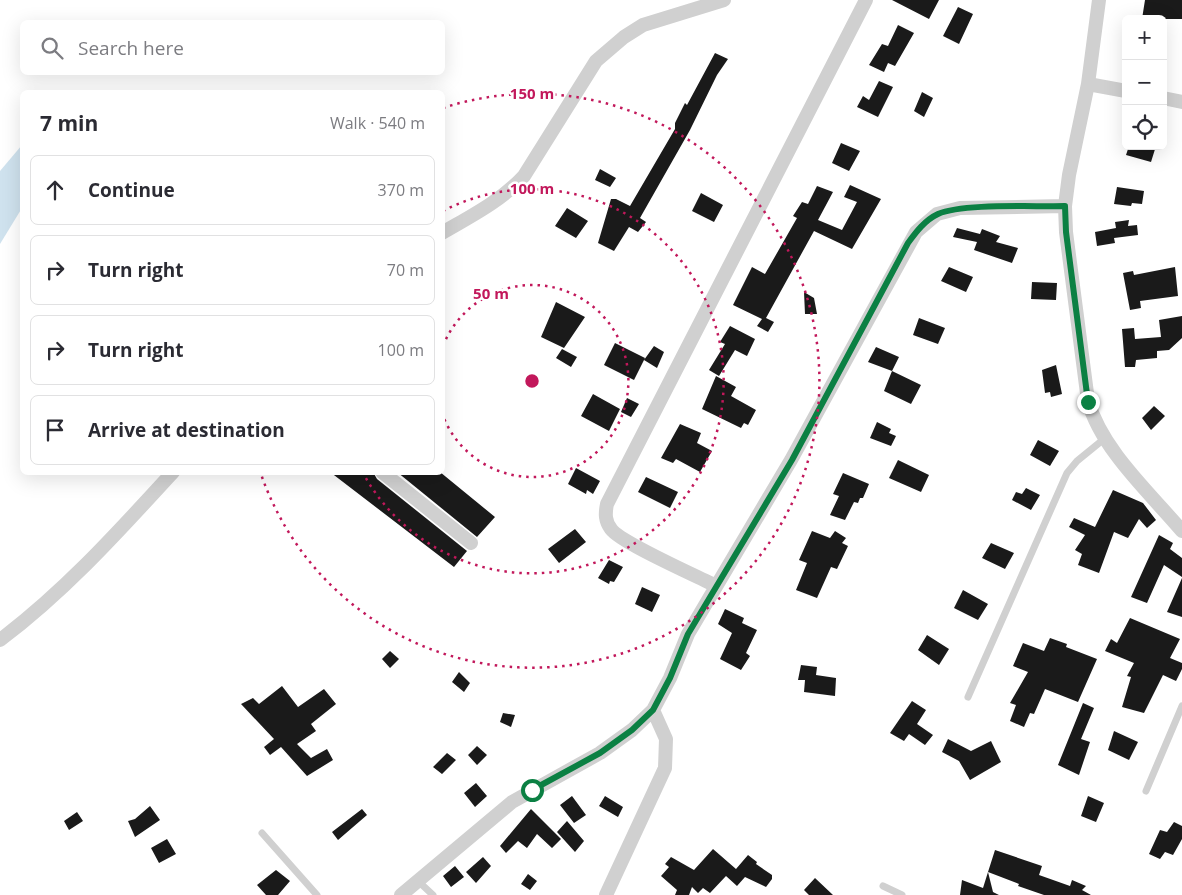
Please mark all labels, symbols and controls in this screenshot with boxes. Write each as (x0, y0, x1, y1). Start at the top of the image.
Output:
map controls (1122, 15, 1167, 150)
button: + (1122, 15, 1167, 60)
search box (20, 20, 445, 75)
icon: search (38, 34, 66, 62)
text: Search here (78, 35, 184, 61)
button: − (1122, 60, 1167, 105)
text: 150 m (510, 83, 554, 103)
button: locate (1122, 105, 1167, 150)
text: 7 min (40, 109, 98, 137)
text: Walk · 540 m (330, 112, 425, 134)
icon: ahead (41, 176, 69, 204)
text: Continue (88, 177, 175, 203)
text: 100 m (510, 178, 554, 198)
text: 370 m (378, 179, 424, 201)
icon: right (41, 256, 69, 284)
text: Turn right (88, 257, 183, 283)
text: 70 m (387, 259, 424, 281)
text: 50 m (473, 283, 509, 303)
icon: right (41, 336, 69, 364)
text: Turn right (88, 337, 183, 363)
text: 100 m (378, 339, 424, 361)
centre of rings (523, 372, 541, 390)
route end (1077, 391, 1100, 414)
icon: arrive (41, 416, 69, 444)
text: Arrive at destination (88, 417, 285, 443)
route start (521, 779, 544, 802)

